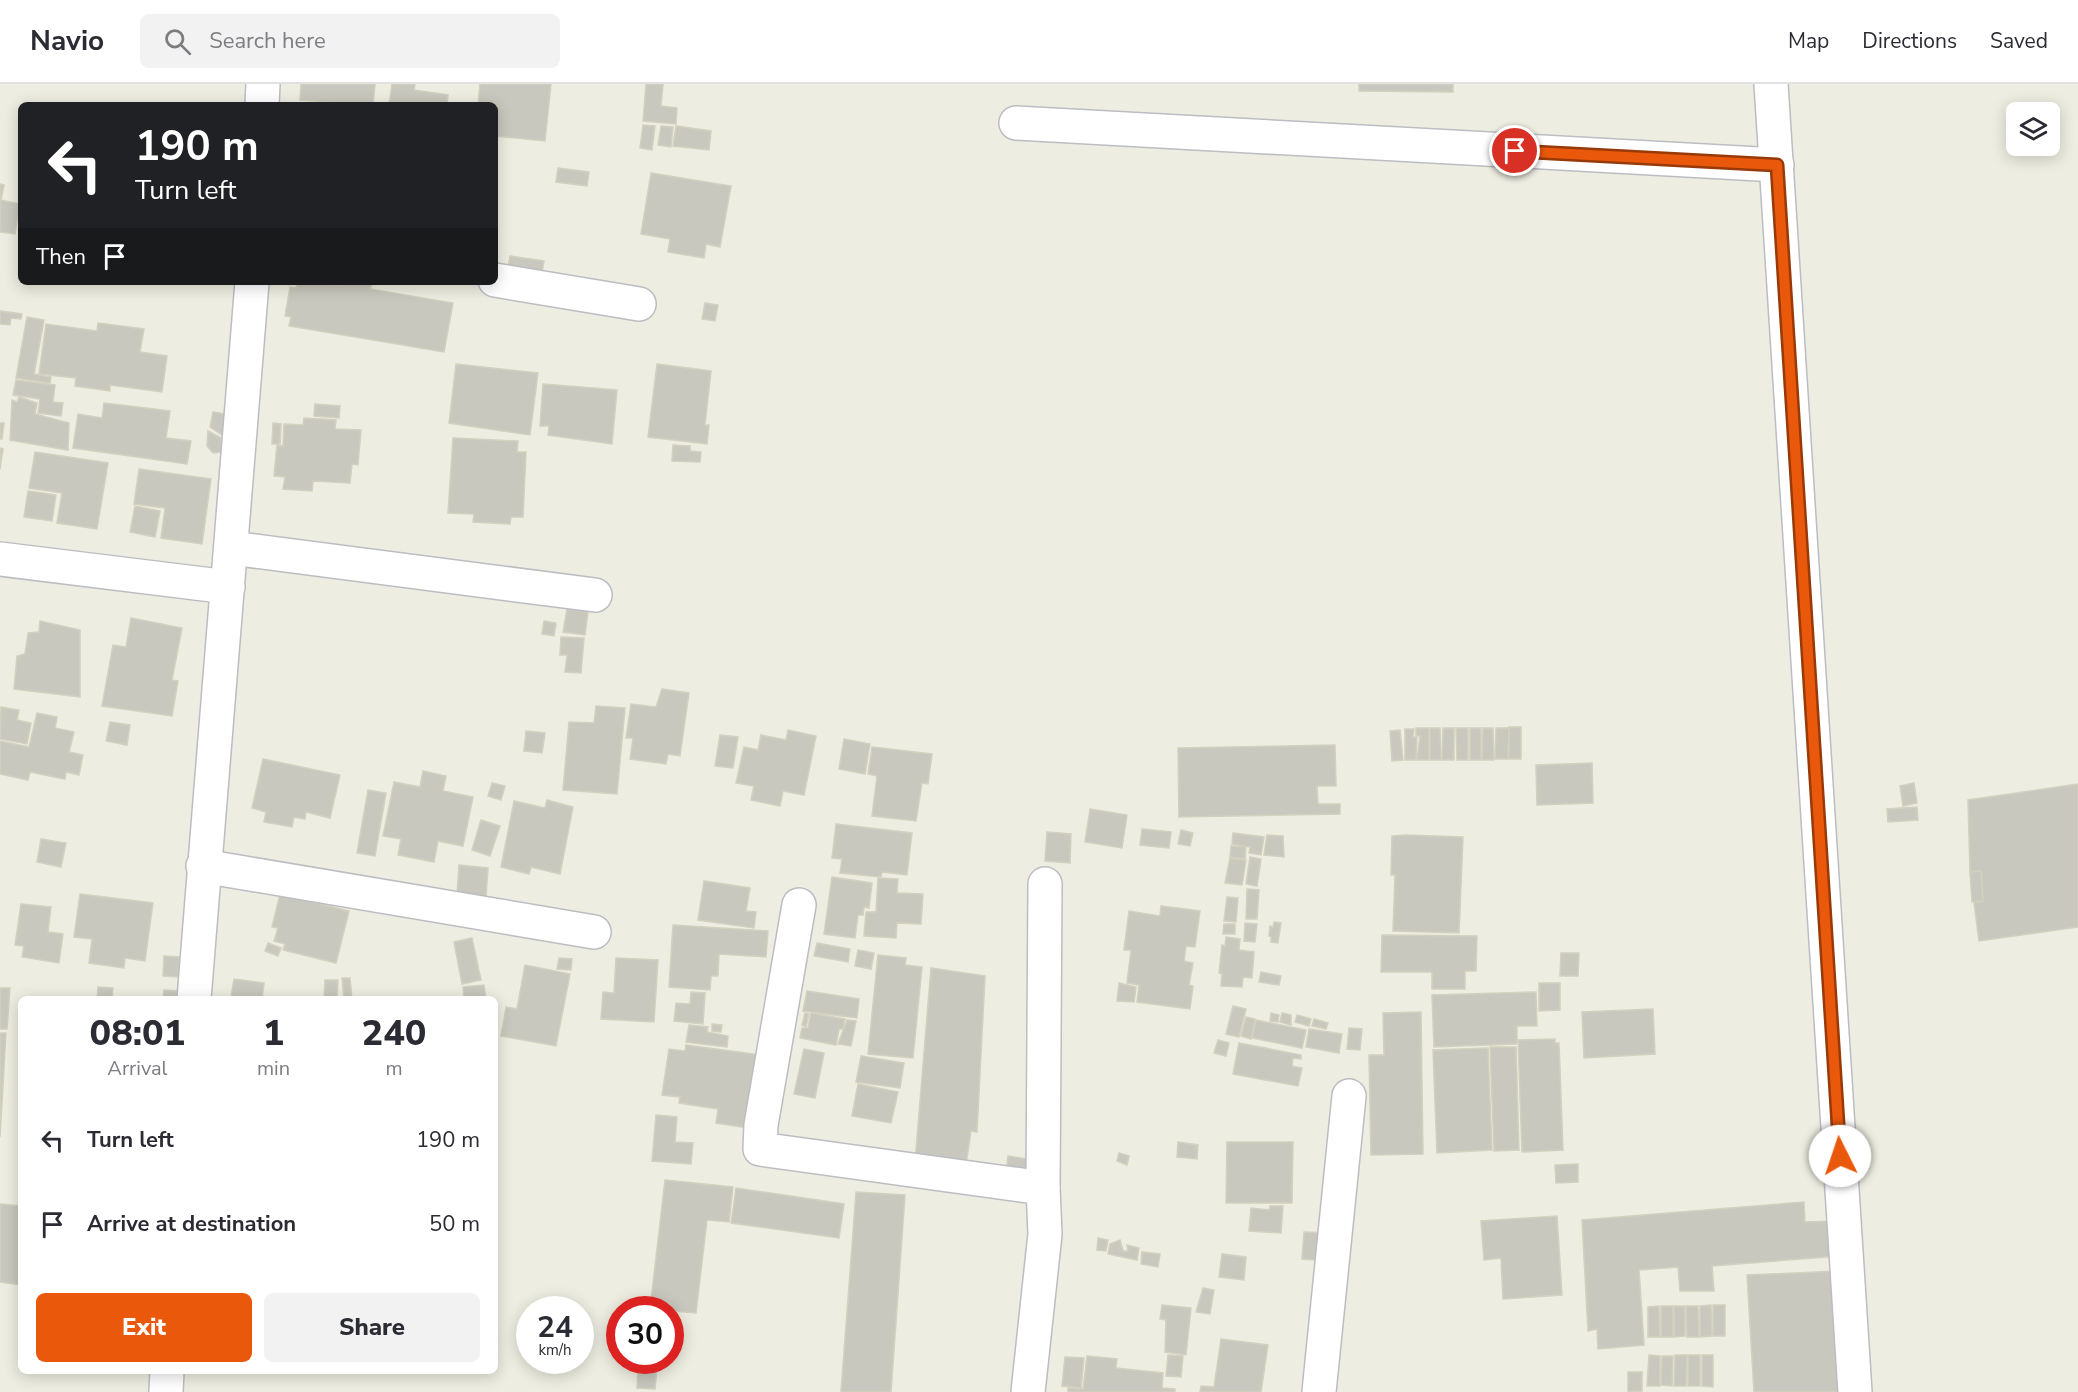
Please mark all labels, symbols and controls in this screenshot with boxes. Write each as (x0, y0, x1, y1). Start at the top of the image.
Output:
search box (140, 14, 560, 68)
text: Navio (30, 22, 104, 60)
icon: search (161, 25, 194, 58)
text: Search here (209, 26, 326, 56)
text: Map (1788, 27, 1829, 55)
text: Directions (1862, 27, 1957, 55)
text: Saved (1990, 27, 2048, 55)
map controls (2006, 102, 2060, 156)
button: layers (2006, 102, 2060, 156)
text: 190 m (135, 118, 259, 175)
pin (1489, 125, 1540, 176)
icon: left (36, 126, 114, 204)
icon: arrive (1498, 134, 1531, 167)
text: Turn left (135, 172, 236, 209)
icon: arrive (98, 240, 131, 273)
text: Then (36, 242, 86, 272)
text: 08:01 (90, 1009, 185, 1058)
text: 1 (263, 1009, 284, 1058)
text: 240 (362, 1009, 426, 1058)
text: Arrival (107, 1055, 168, 1082)
text: min (257, 1055, 290, 1082)
text: m (385, 1055, 403, 1082)
icon: left (36, 1124, 69, 1157)
position arrow (1808, 1124, 1872, 1188)
text: Turn left (87, 1125, 174, 1155)
text: 190 m (416, 1125, 480, 1155)
icon: arrive (36, 1208, 69, 1241)
text: Arrive at destination (87, 1209, 296, 1239)
text: 50 m (429, 1209, 480, 1239)
button: Exit (36, 1293, 252, 1362)
button: Share (264, 1293, 480, 1362)
speed limit sign: 30 (606, 1296, 684, 1374)
text: 24 (537, 1307, 573, 1348)
text: km/h (538, 1340, 572, 1360)

